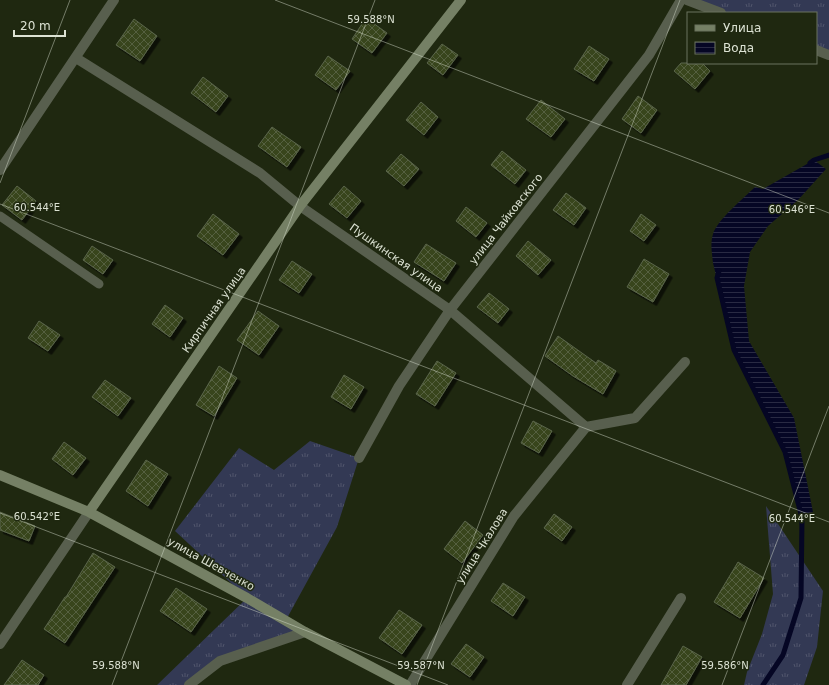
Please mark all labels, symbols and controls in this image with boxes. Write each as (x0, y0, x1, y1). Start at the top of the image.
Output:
scale bar (14, 12, 65, 38)
legend (687, 12, 817, 64)
text: 59.588°N (347, 14, 395, 25)
text: 20 m (20, 19, 51, 33)
text: Улица (723, 21, 761, 35)
text: Вода (723, 41, 754, 55)
street label: улица Чайковского (467, 171, 546, 267)
text: 60.544°E (14, 202, 60, 213)
text: 60.546°E (769, 204, 815, 215)
street label: Пушкинская улица (347, 221, 445, 295)
street label: Кирпичная улица (179, 265, 249, 355)
street label: улица Чкалова (454, 506, 510, 586)
text: 60.542°E (14, 511, 60, 522)
text: 60.544°E (769, 513, 815, 524)
street label: улица Шевченко (165, 535, 257, 593)
text: 59.588°N (92, 660, 140, 671)
text: 59.587°N (397, 660, 445, 671)
text: 59.586°N (701, 660, 749, 671)

